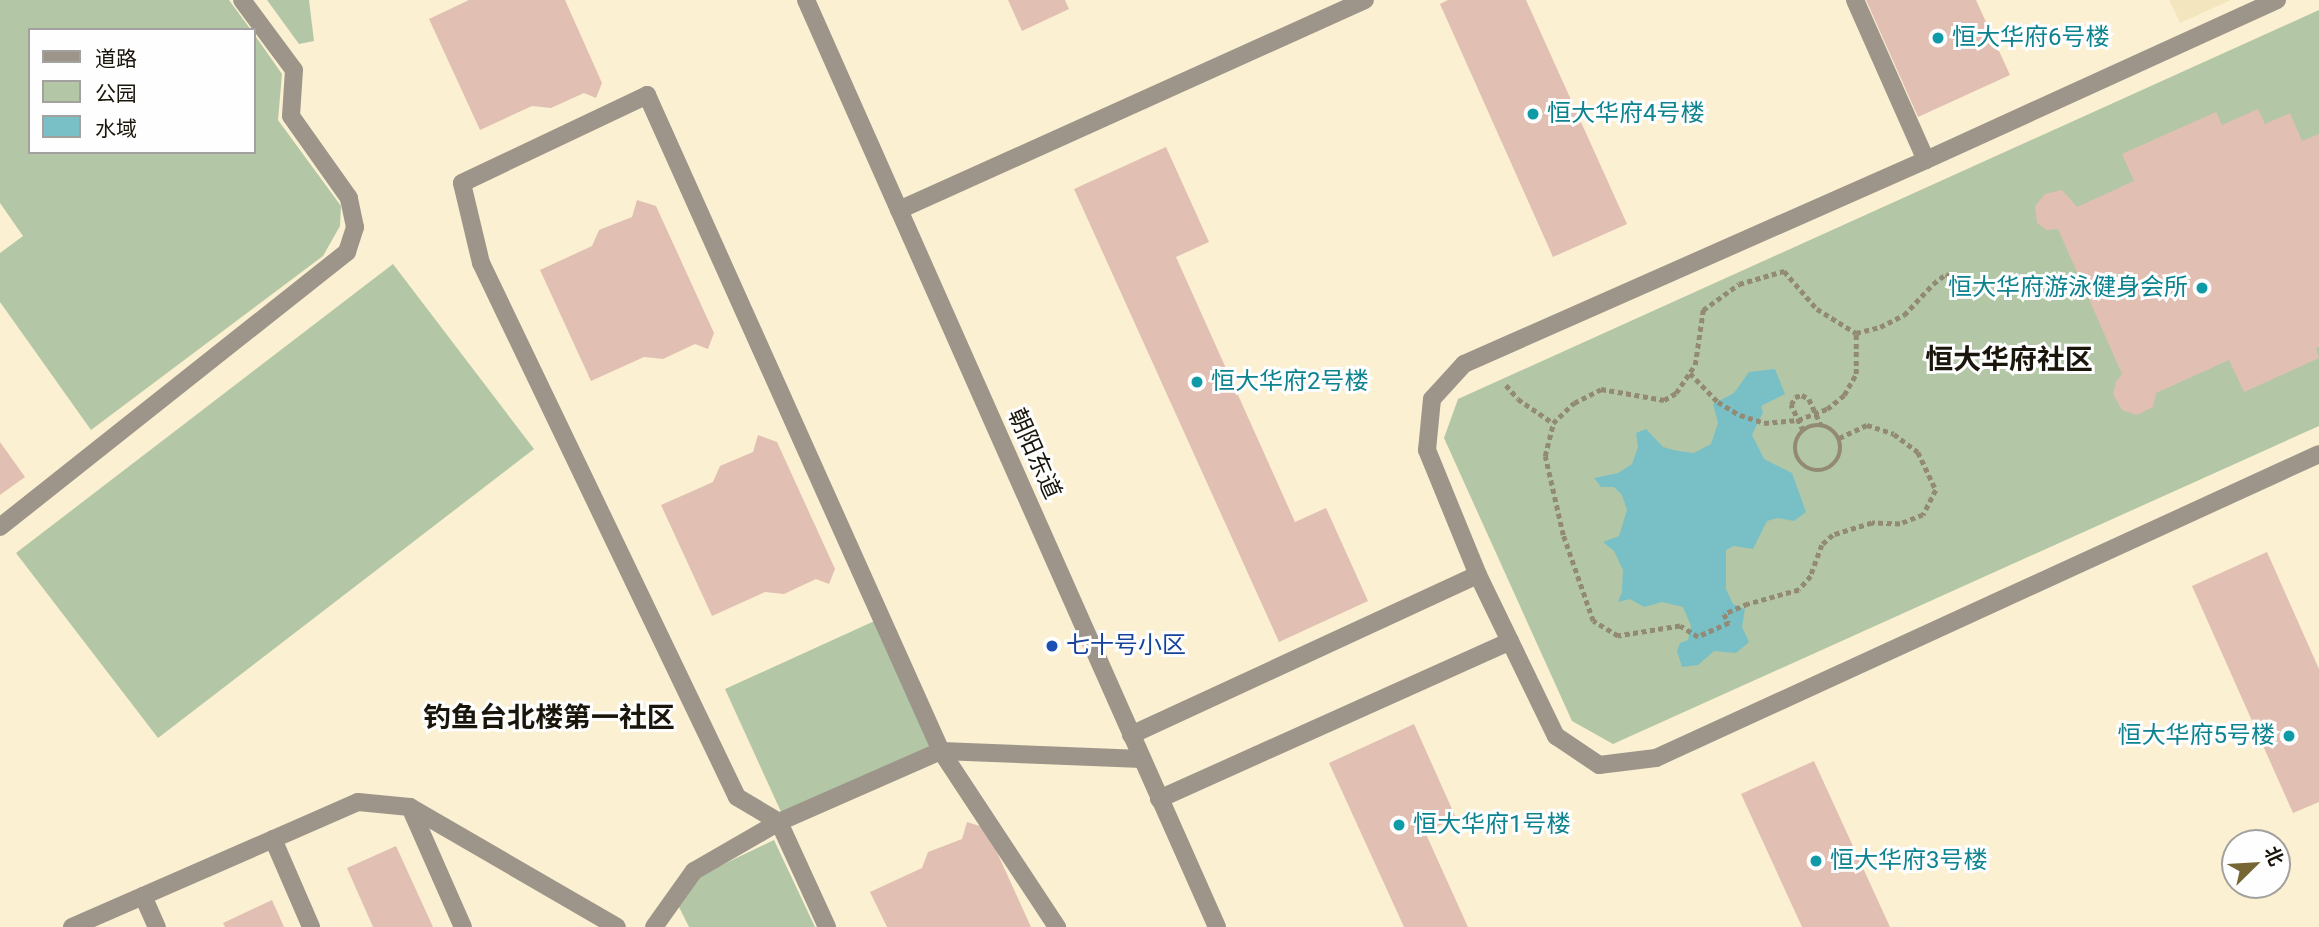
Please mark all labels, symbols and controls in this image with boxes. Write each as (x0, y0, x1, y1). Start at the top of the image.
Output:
place label: 恒大华府6号楼 (1952, 24, 2109, 52)
legend (28, 28, 256, 154)
marker: 恒大华府6号楼 (1930, 30, 1946, 46)
text: 道路 (95, 47, 137, 71)
text: 公园 (95, 82, 137, 106)
place label: 恒大华府4号楼 (1547, 100, 1704, 128)
marker: 恒大华府4号楼 (1525, 106, 1541, 122)
text: 水域 (95, 117, 137, 141)
place label: 恒大华府游泳健身会所 (1948, 274, 2188, 302)
marker: 恒大华府游泳健身会所 (2194, 280, 2210, 296)
district label: 恒大华府社区 (1925, 343, 2093, 377)
place label: 恒大华府2号楼 (1211, 368, 1368, 396)
marker: 恒大华府2号楼 (1189, 374, 1205, 390)
street label: 朝阳东道 (1001, 404, 1067, 504)
place label: 七十号小区 (1066, 632, 1186, 660)
marker: 七十号小区 (1044, 638, 1060, 654)
district label: 钓鱼台北楼第一社区 (423, 701, 675, 735)
place label: 恒大华府5号楼 (2118, 722, 2275, 750)
marker: 恒大华府5号楼 (2281, 728, 2297, 744)
place label: 恒大华府1号楼 (1413, 811, 1570, 839)
marker: 恒大华府1号楼 (1391, 817, 1407, 833)
north arrow (2221, 829, 2291, 899)
text: 北 (2259, 843, 2288, 869)
place label: 恒大华府3号楼 (1830, 847, 1987, 875)
marker: 恒大华府3号楼 (1808, 853, 1824, 869)

